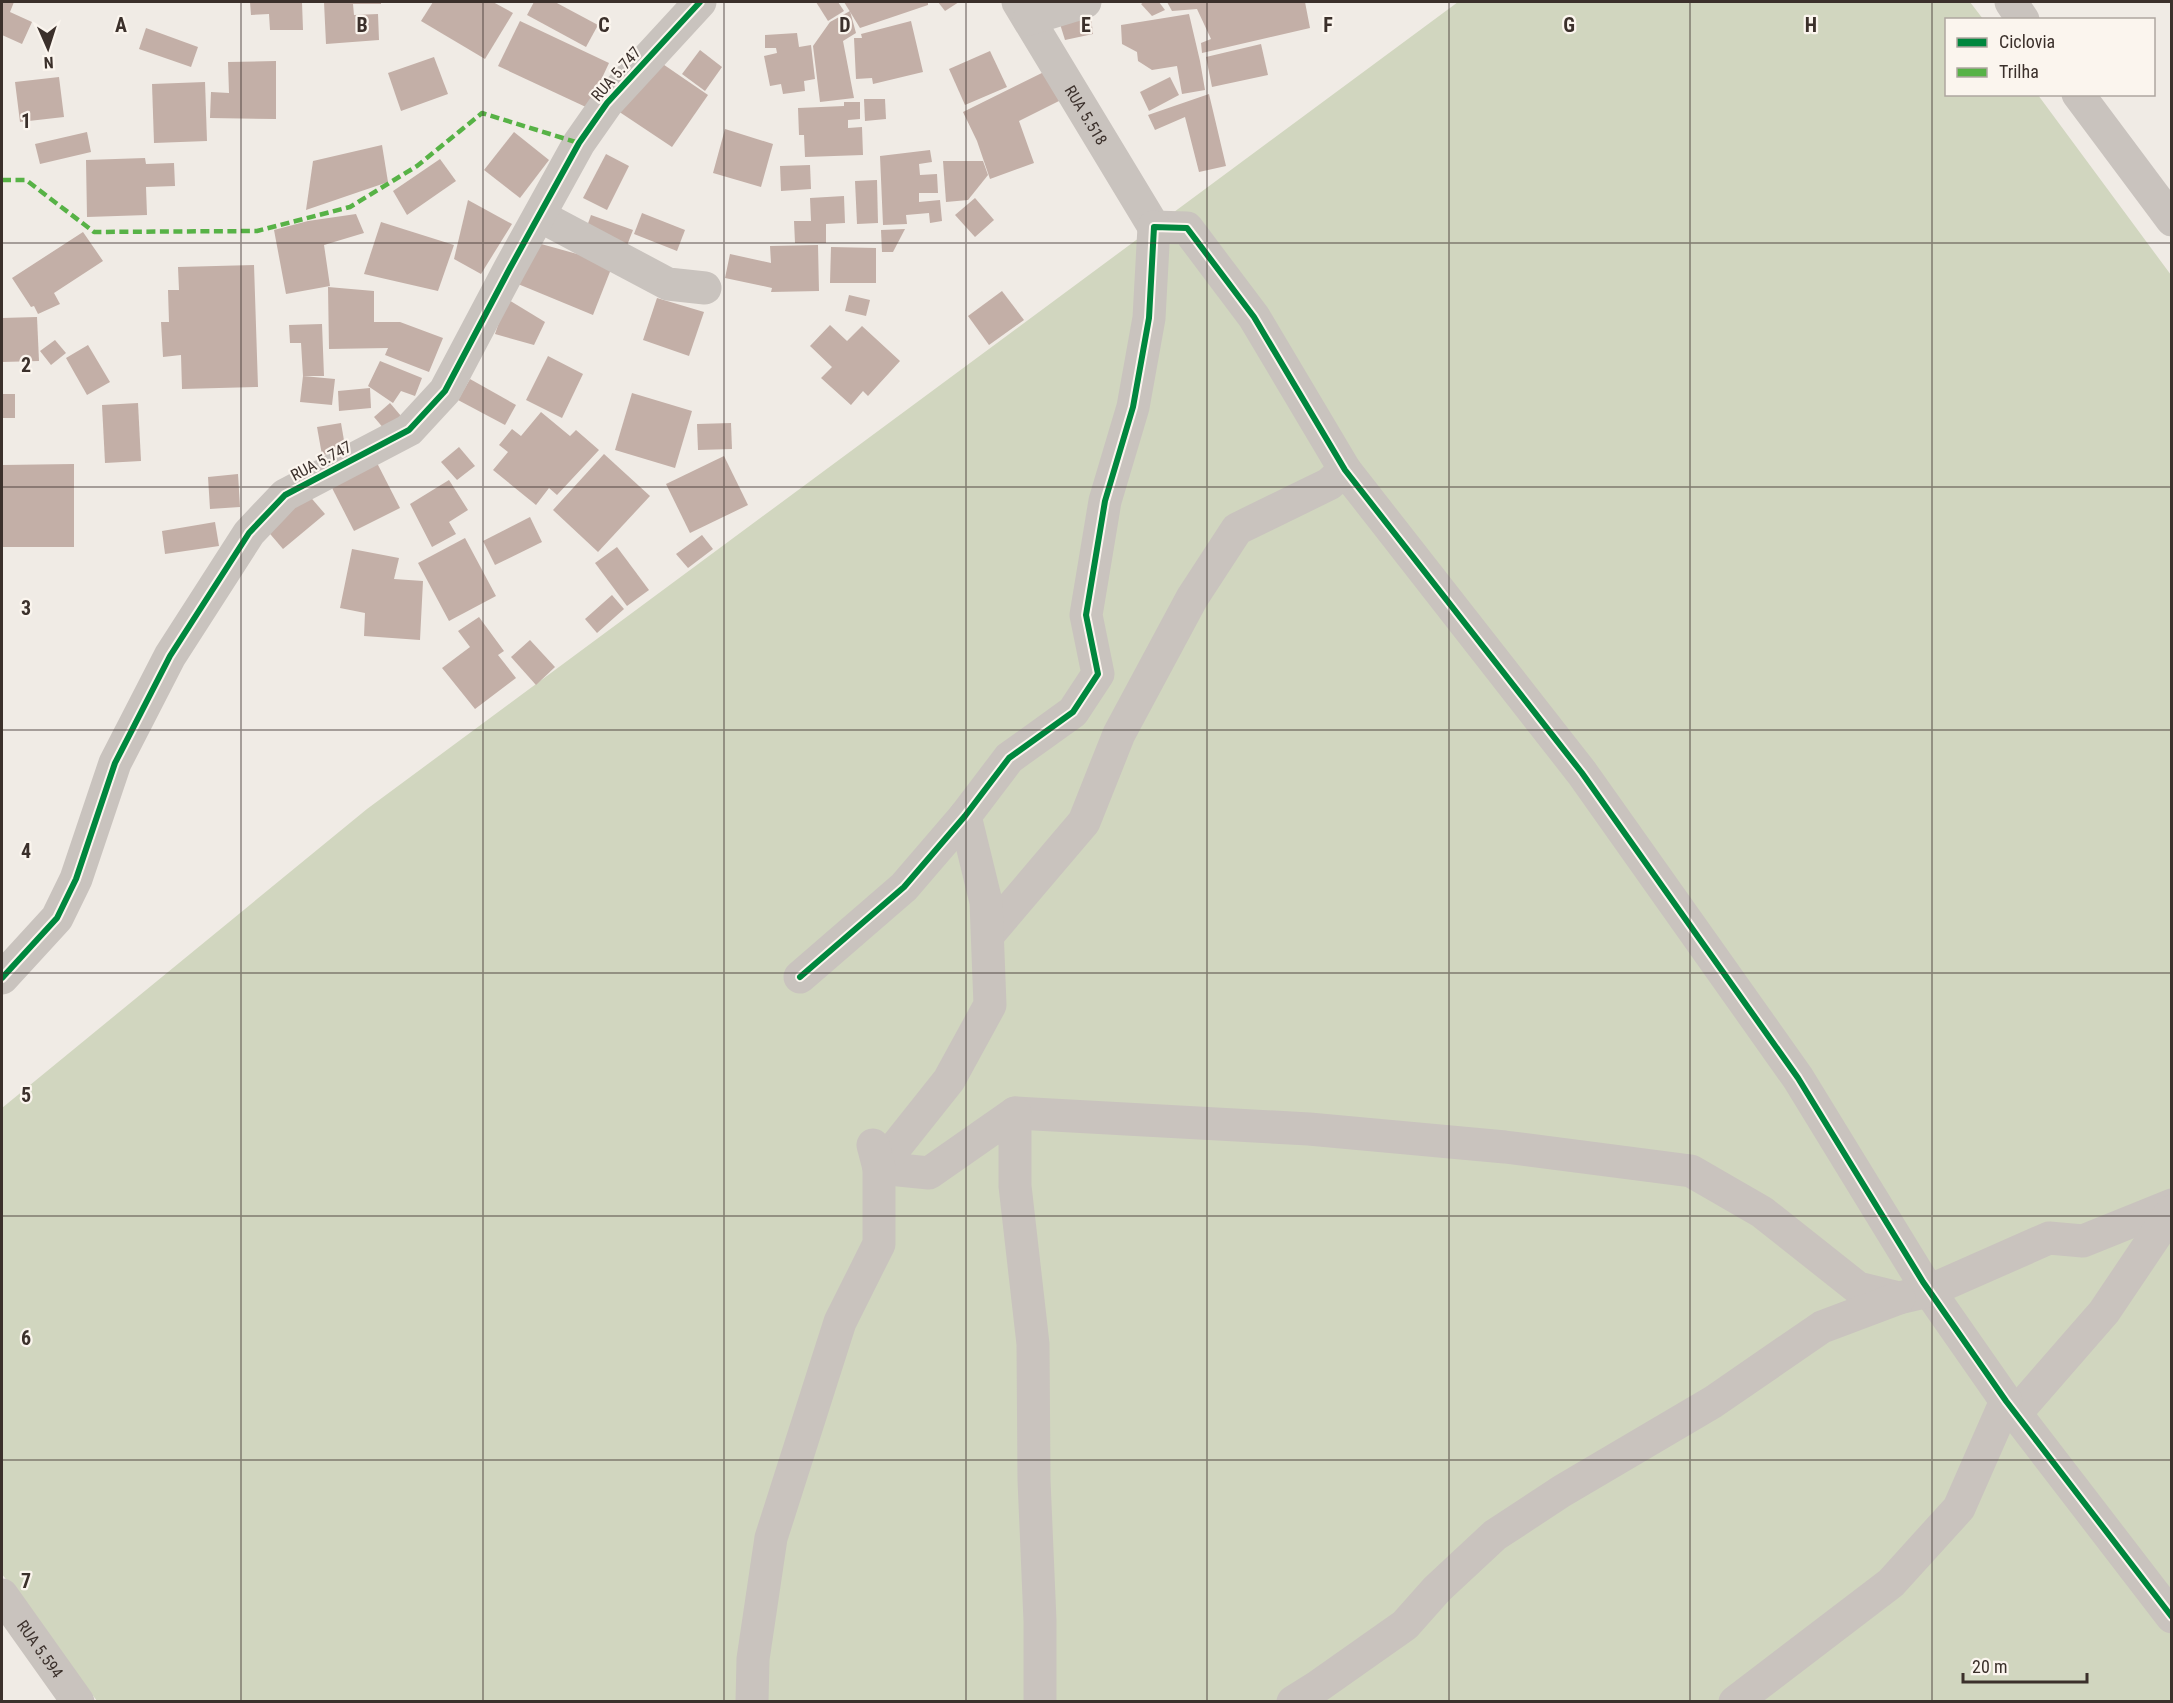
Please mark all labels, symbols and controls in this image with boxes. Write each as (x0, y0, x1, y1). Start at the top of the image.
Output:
text: A (115, 13, 127, 37)
text: B (356, 13, 368, 37)
text: C (598, 13, 610, 37)
text: D (839, 13, 851, 37)
text: E (1081, 13, 1091, 37)
text: F (1323, 13, 1333, 37)
text: G (1563, 13, 1575, 37)
text: H (1805, 13, 1817, 37)
north arrow (18, 18, 78, 78)
legend (1945, 18, 2155, 96)
text: Ciclovia (1999, 31, 2055, 52)
street label: RUA 5.747 (587, 43, 645, 105)
text: N (43, 53, 54, 72)
text: Trilha (1999, 61, 2039, 82)
street label: RUA 5.518 (1061, 82, 1111, 148)
text: 1 (21, 109, 31, 133)
text: 2 (21, 353, 31, 377)
street label: RUA 5.747 (287, 437, 355, 485)
text: 3 (21, 596, 31, 620)
text: 4 (21, 839, 31, 863)
text: 5 (21, 1083, 31, 1107)
text: 6 (21, 1326, 31, 1350)
text: 7 (21, 1569, 31, 1593)
street label: RUA 5.594 (13, 1616, 67, 1681)
scale bar (1963, 1646, 2088, 1684)
text: 20 m (1972, 1656, 2007, 1677)

